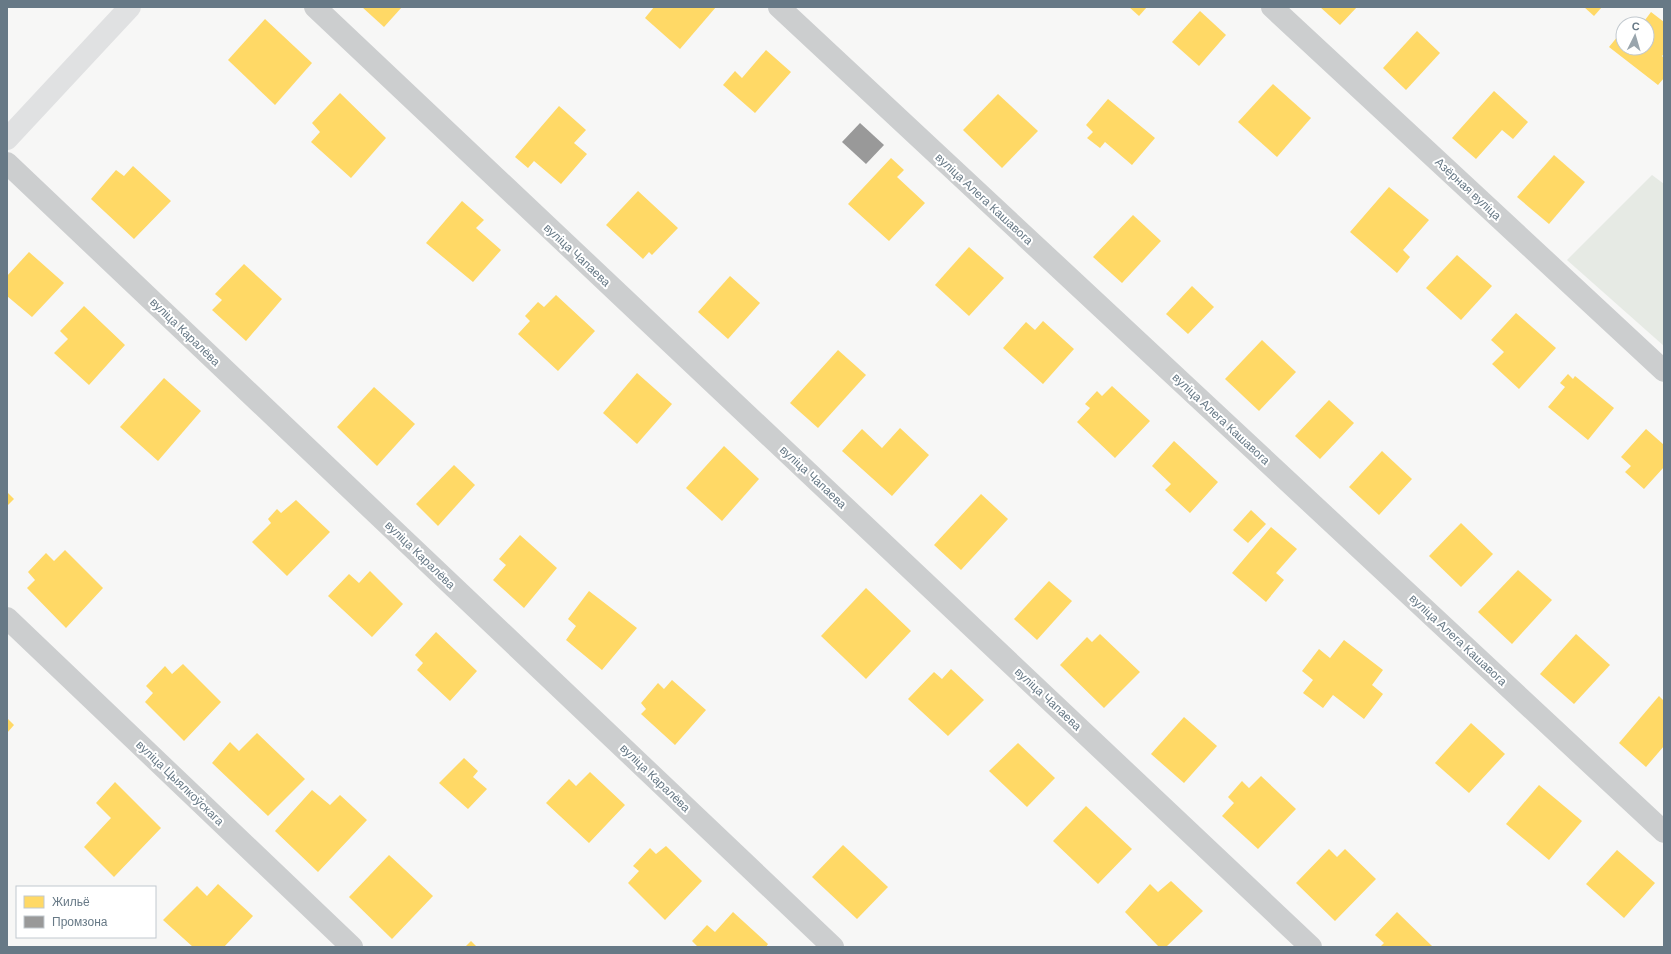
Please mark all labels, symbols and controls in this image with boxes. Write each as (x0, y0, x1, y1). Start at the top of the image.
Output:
north arrow (1615, 16, 1655, 56)
text: С (1631, 20, 1640, 32)
street label: вуліца Алега Кашавога (932, 150, 1036, 248)
street label: Азёрная вуліца (1432, 155, 1504, 223)
street label: вуліца Чапаева (541, 221, 613, 290)
street label: вуліца Каралёва (147, 295, 223, 369)
street label: вуліца Алега Кашавога (1169, 370, 1273, 468)
street label: вуліца Чапаева (777, 443, 849, 512)
street label: вуліца Каралёва (382, 518, 458, 592)
street label: вуліца Алега Кашавога (1406, 591, 1510, 689)
street label: вуліца Чапаева (1012, 665, 1084, 734)
street label: вуліца Цыялкоўскага (133, 738, 227, 829)
street label: вуліца Каралёва (617, 741, 693, 815)
legend (16, 886, 156, 938)
text: Жильё (52, 895, 90, 909)
text: Промзона (52, 915, 108, 929)

